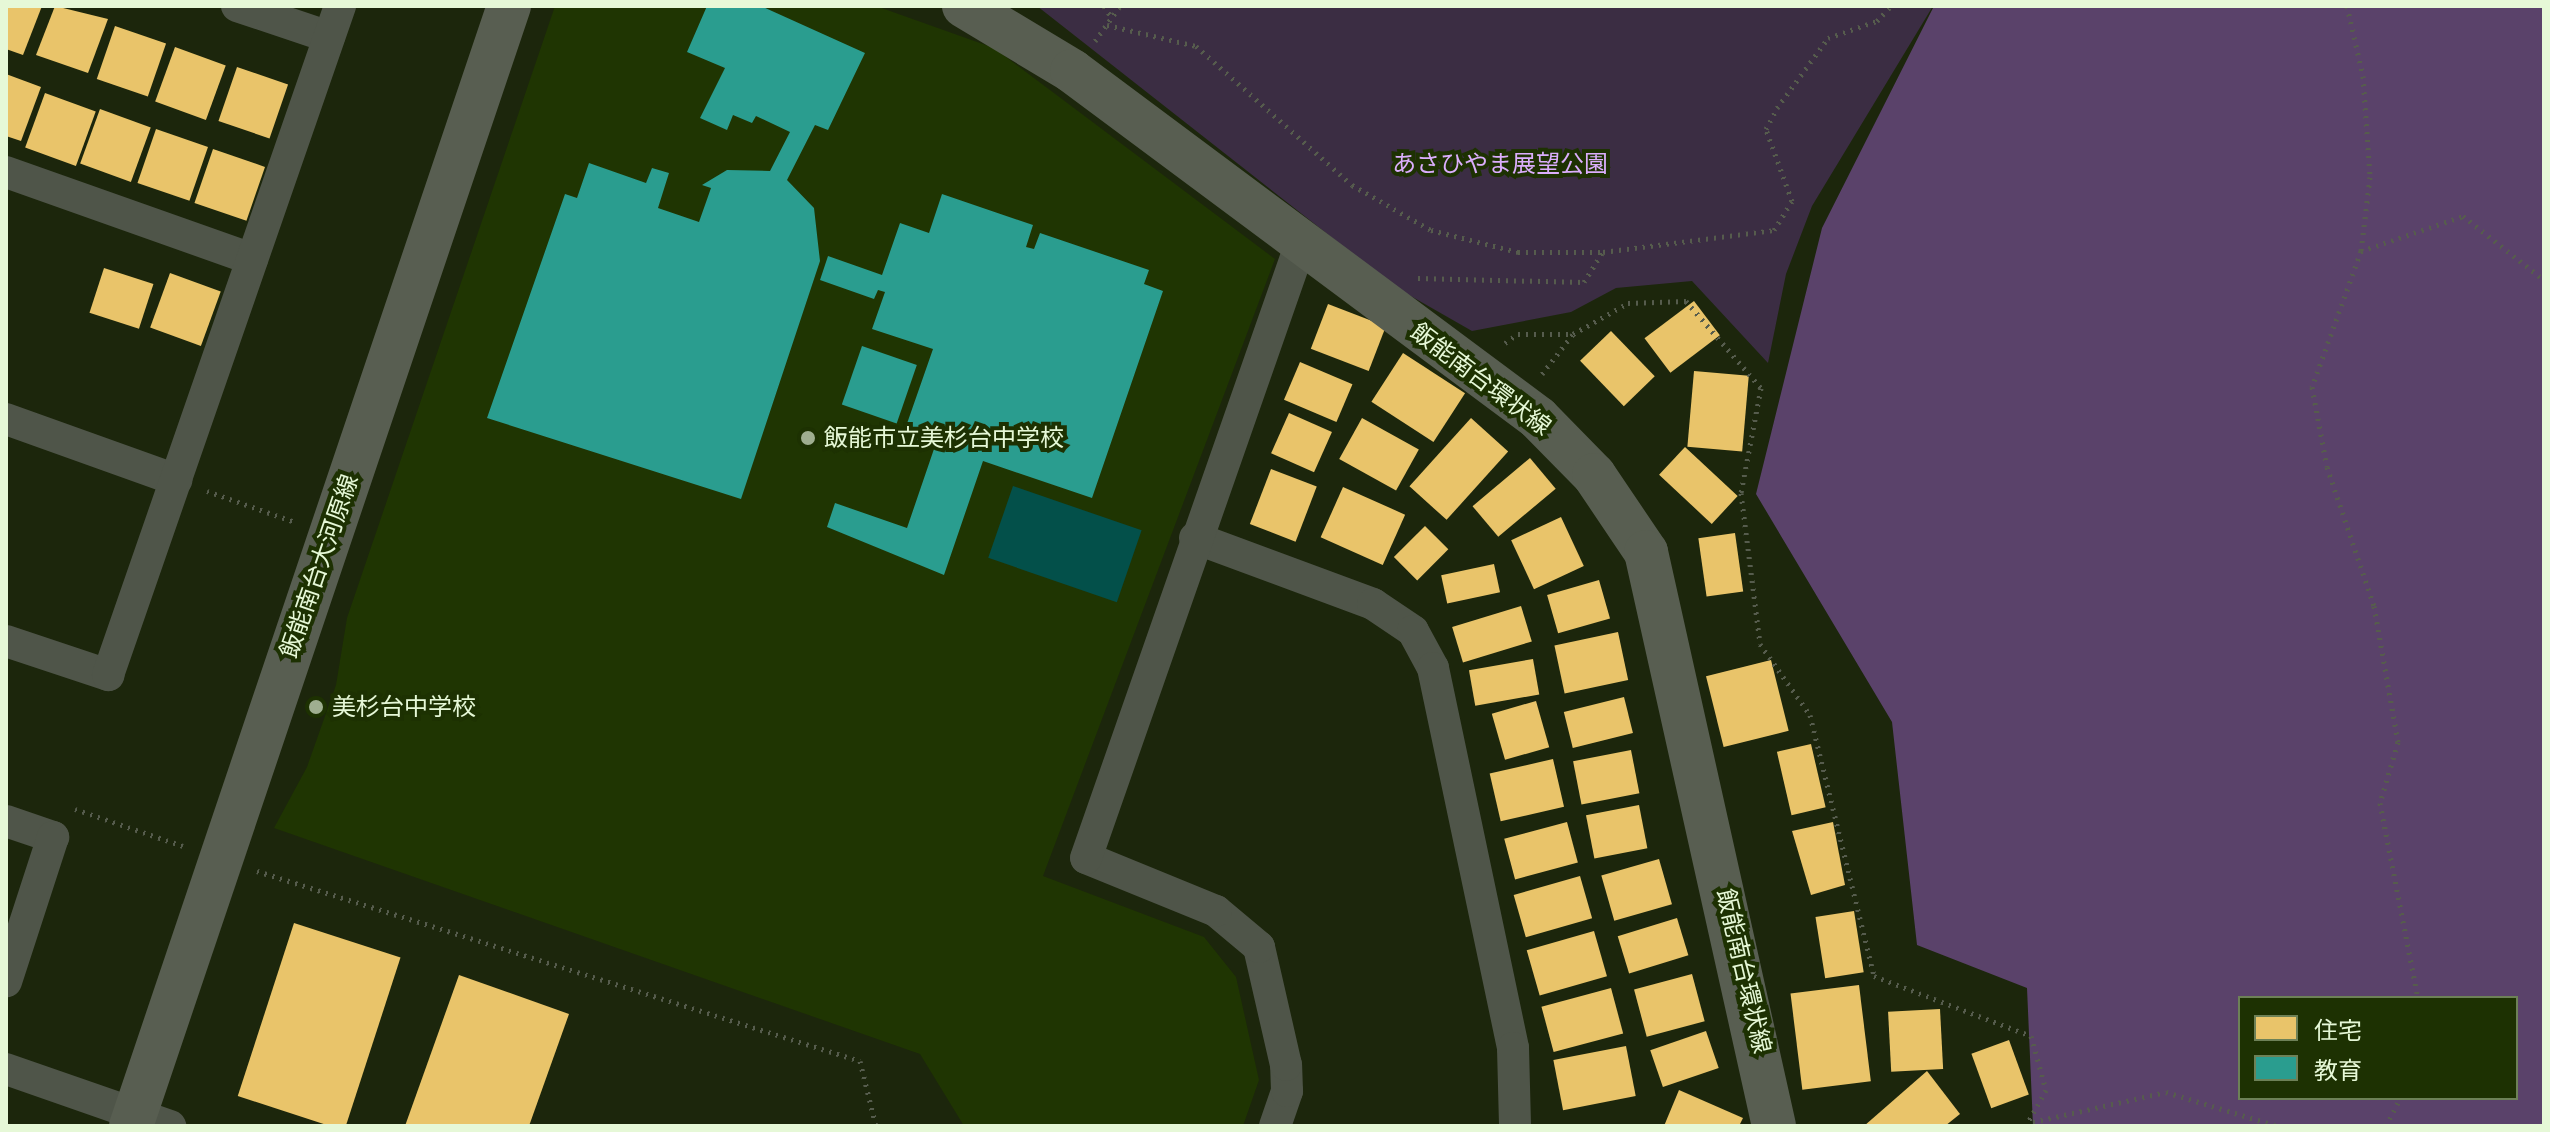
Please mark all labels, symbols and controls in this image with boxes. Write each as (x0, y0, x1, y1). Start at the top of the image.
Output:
park label: あさひやま展望公園 (1392, 150, 1608, 178)
street label: 飯能南台環状線 (1405, 317, 1557, 441)
place label: 飯能市立美杉台中学校 (824, 424, 1064, 452)
marker: 飯能市立美杉台中学校 (799, 429, 817, 447)
street label: 飯能南台大河原線 (274, 471, 364, 661)
place label: 美杉台中学校 (332, 693, 476, 721)
marker: 美杉台中学校 (307, 698, 325, 716)
street label: 飯能南台環状線 (1711, 886, 1777, 1056)
legend (2238, 996, 2518, 1100)
text: 住宅 (2314, 1016, 2362, 1045)
text: 教育 (2314, 1056, 2362, 1085)

